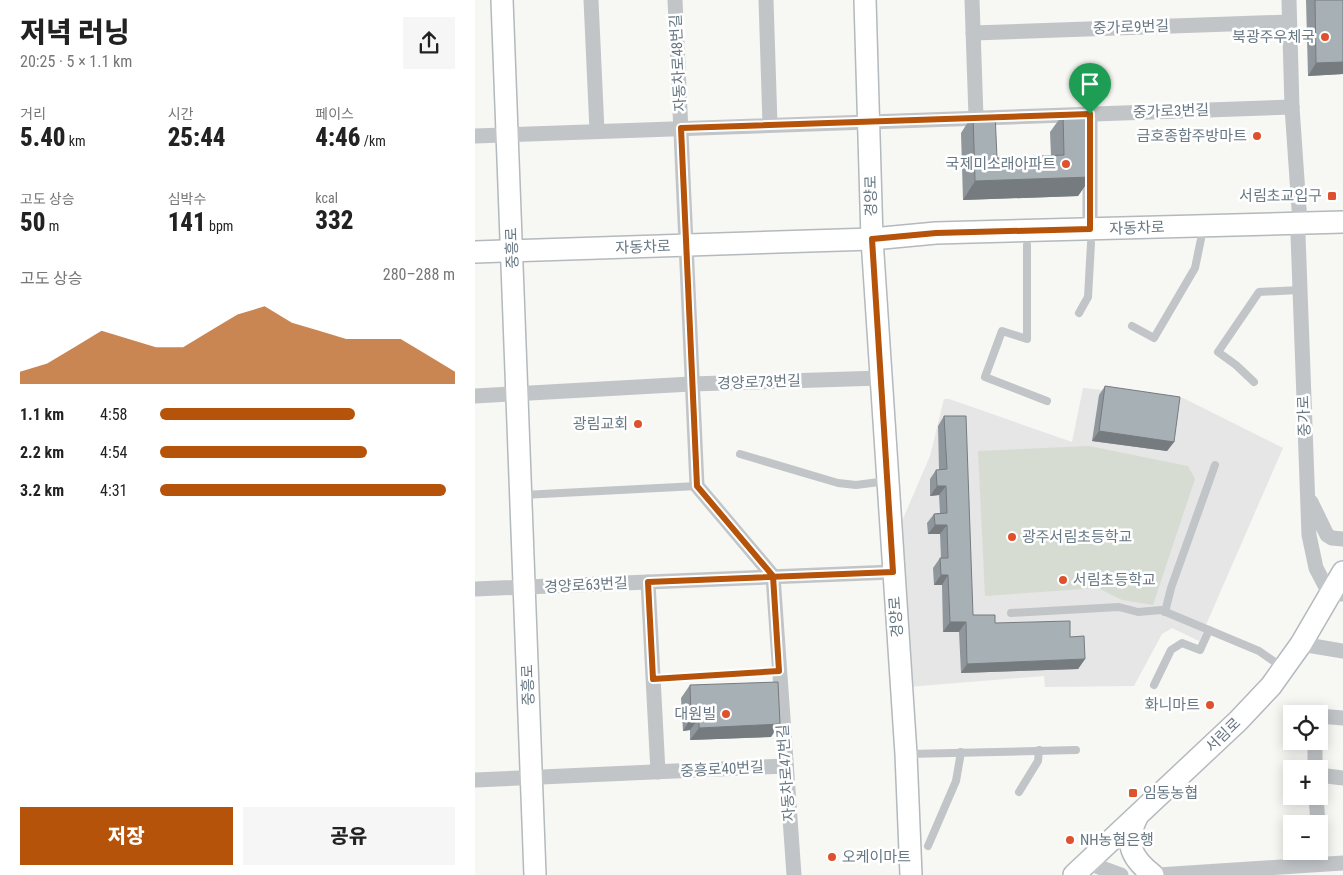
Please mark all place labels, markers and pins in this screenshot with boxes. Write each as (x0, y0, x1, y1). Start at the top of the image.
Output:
place label: 북광주우체국 (1232, 28, 1315, 46)
marker: 북광주우체국 (1319, 31, 1331, 43)
pin (1069, 63, 1111, 114)
place label: 금호종합주방마트 (1137, 127, 1247, 145)
marker: 금호종합주방마트 (1251, 130, 1263, 142)
place label: 국제미소래아파트 (946, 155, 1056, 173)
marker: 국제미소래아파트 (1060, 158, 1072, 170)
place label: 서림초교입구 (1239, 187, 1322, 205)
marker: 서림초교입구 (1326, 190, 1338, 202)
place label: 광림교회 (573, 415, 628, 433)
marker: 광림교회 (632, 418, 644, 430)
place label: 광주서림초등학교 (1022, 528, 1132, 546)
marker: 광주서림초등학교 (1006, 531, 1018, 543)
place label: 서림초등학교 (1073, 571, 1156, 589)
marker: 서림초등학교 (1057, 574, 1069, 586)
place label: 화니마트 (1145, 696, 1200, 714)
marker: 화니마트 (1204, 699, 1216, 711)
place label: 대원빌 (675, 705, 716, 723)
marker: 대원빌 (720, 708, 732, 720)
place label: 임동농협 (1143, 784, 1198, 802)
marker: 임동농협 (1127, 787, 1139, 799)
place label: NH농협은행 (1080, 831, 1154, 849)
marker: NH농협은행 (1064, 834, 1076, 846)
place label: 오케이마트 (842, 848, 911, 866)
marker: 오케이마트 (826, 851, 838, 863)

